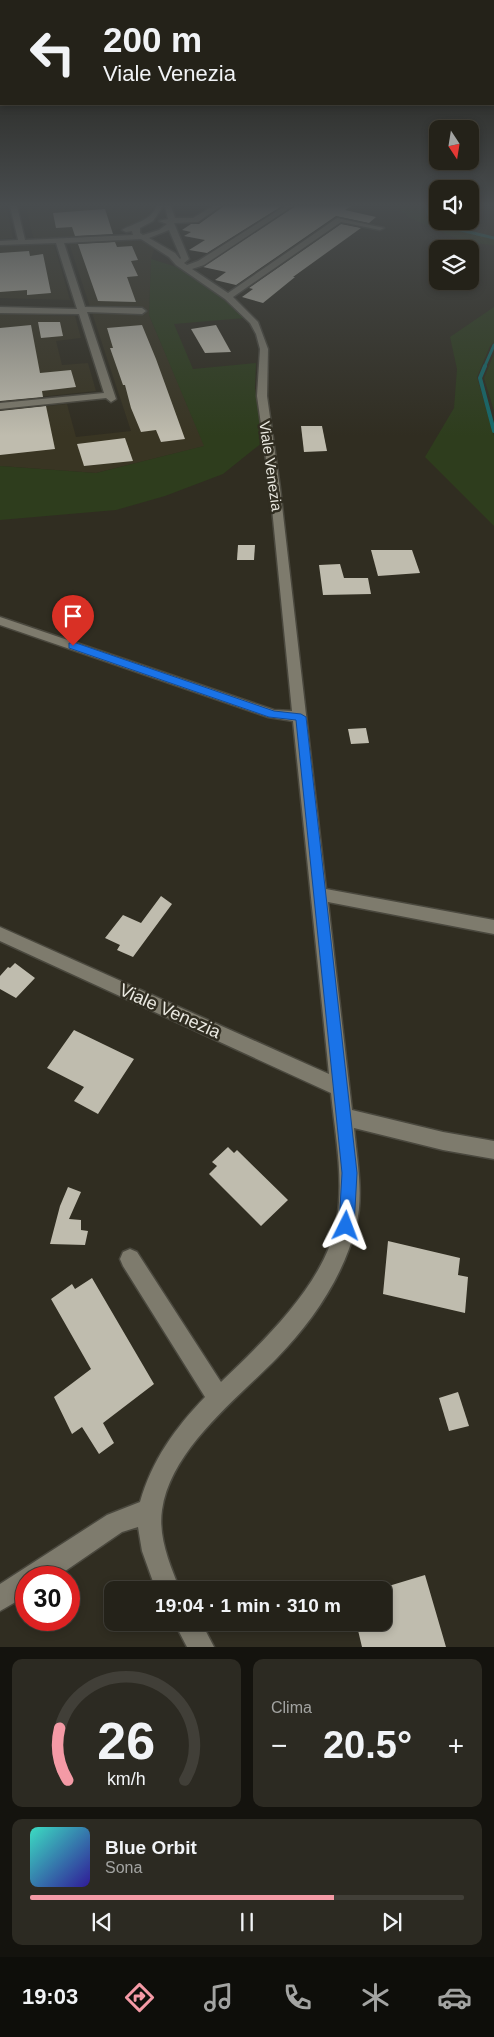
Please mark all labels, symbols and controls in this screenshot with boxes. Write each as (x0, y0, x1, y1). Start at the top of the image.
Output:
icon: left (20, 20, 85, 85)
text: 200 m (103, 20, 202, 59)
text: Viale Venezia (103, 61, 236, 86)
north arrow (429, 120, 479, 170)
map controls (429, 120, 479, 290)
button: sound (429, 180, 479, 230)
button: layers (429, 240, 479, 290)
street label: Viale Venezia (256, 420, 286, 513)
pin (52, 595, 94, 646)
icon: arrive (59, 602, 87, 630)
street label: Viale Venezia (116, 980, 225, 1043)
position arrow (319, 1199, 371, 1251)
speed limit sign: 30 (15, 1566, 80, 1631)
text: 19:04 · 1 min · 310 m (155, 1595, 341, 1616)
text: Clima (271, 1699, 312, 1716)
text: 26 (98, 1712, 155, 1770)
text: 20.5° (323, 1724, 412, 1766)
text: − (271, 1730, 287, 1761)
text: + (448, 1730, 464, 1761)
text: km/h (107, 1769, 146, 1789)
text: Blue Orbit (105, 1837, 197, 1858)
text: Sona (105, 1859, 142, 1876)
icon: previous (88, 1908, 116, 1936)
icon: pause (233, 1908, 261, 1936)
icon: next (378, 1908, 406, 1936)
icon: directions (122, 1980, 157, 2015)
icon: music (201, 1980, 236, 2015)
icon: phone (280, 1980, 315, 2015)
icon: climate (358, 1980, 393, 2015)
icon: car (437, 1980, 472, 2015)
text: 19:03 (22, 1984, 78, 2009)

